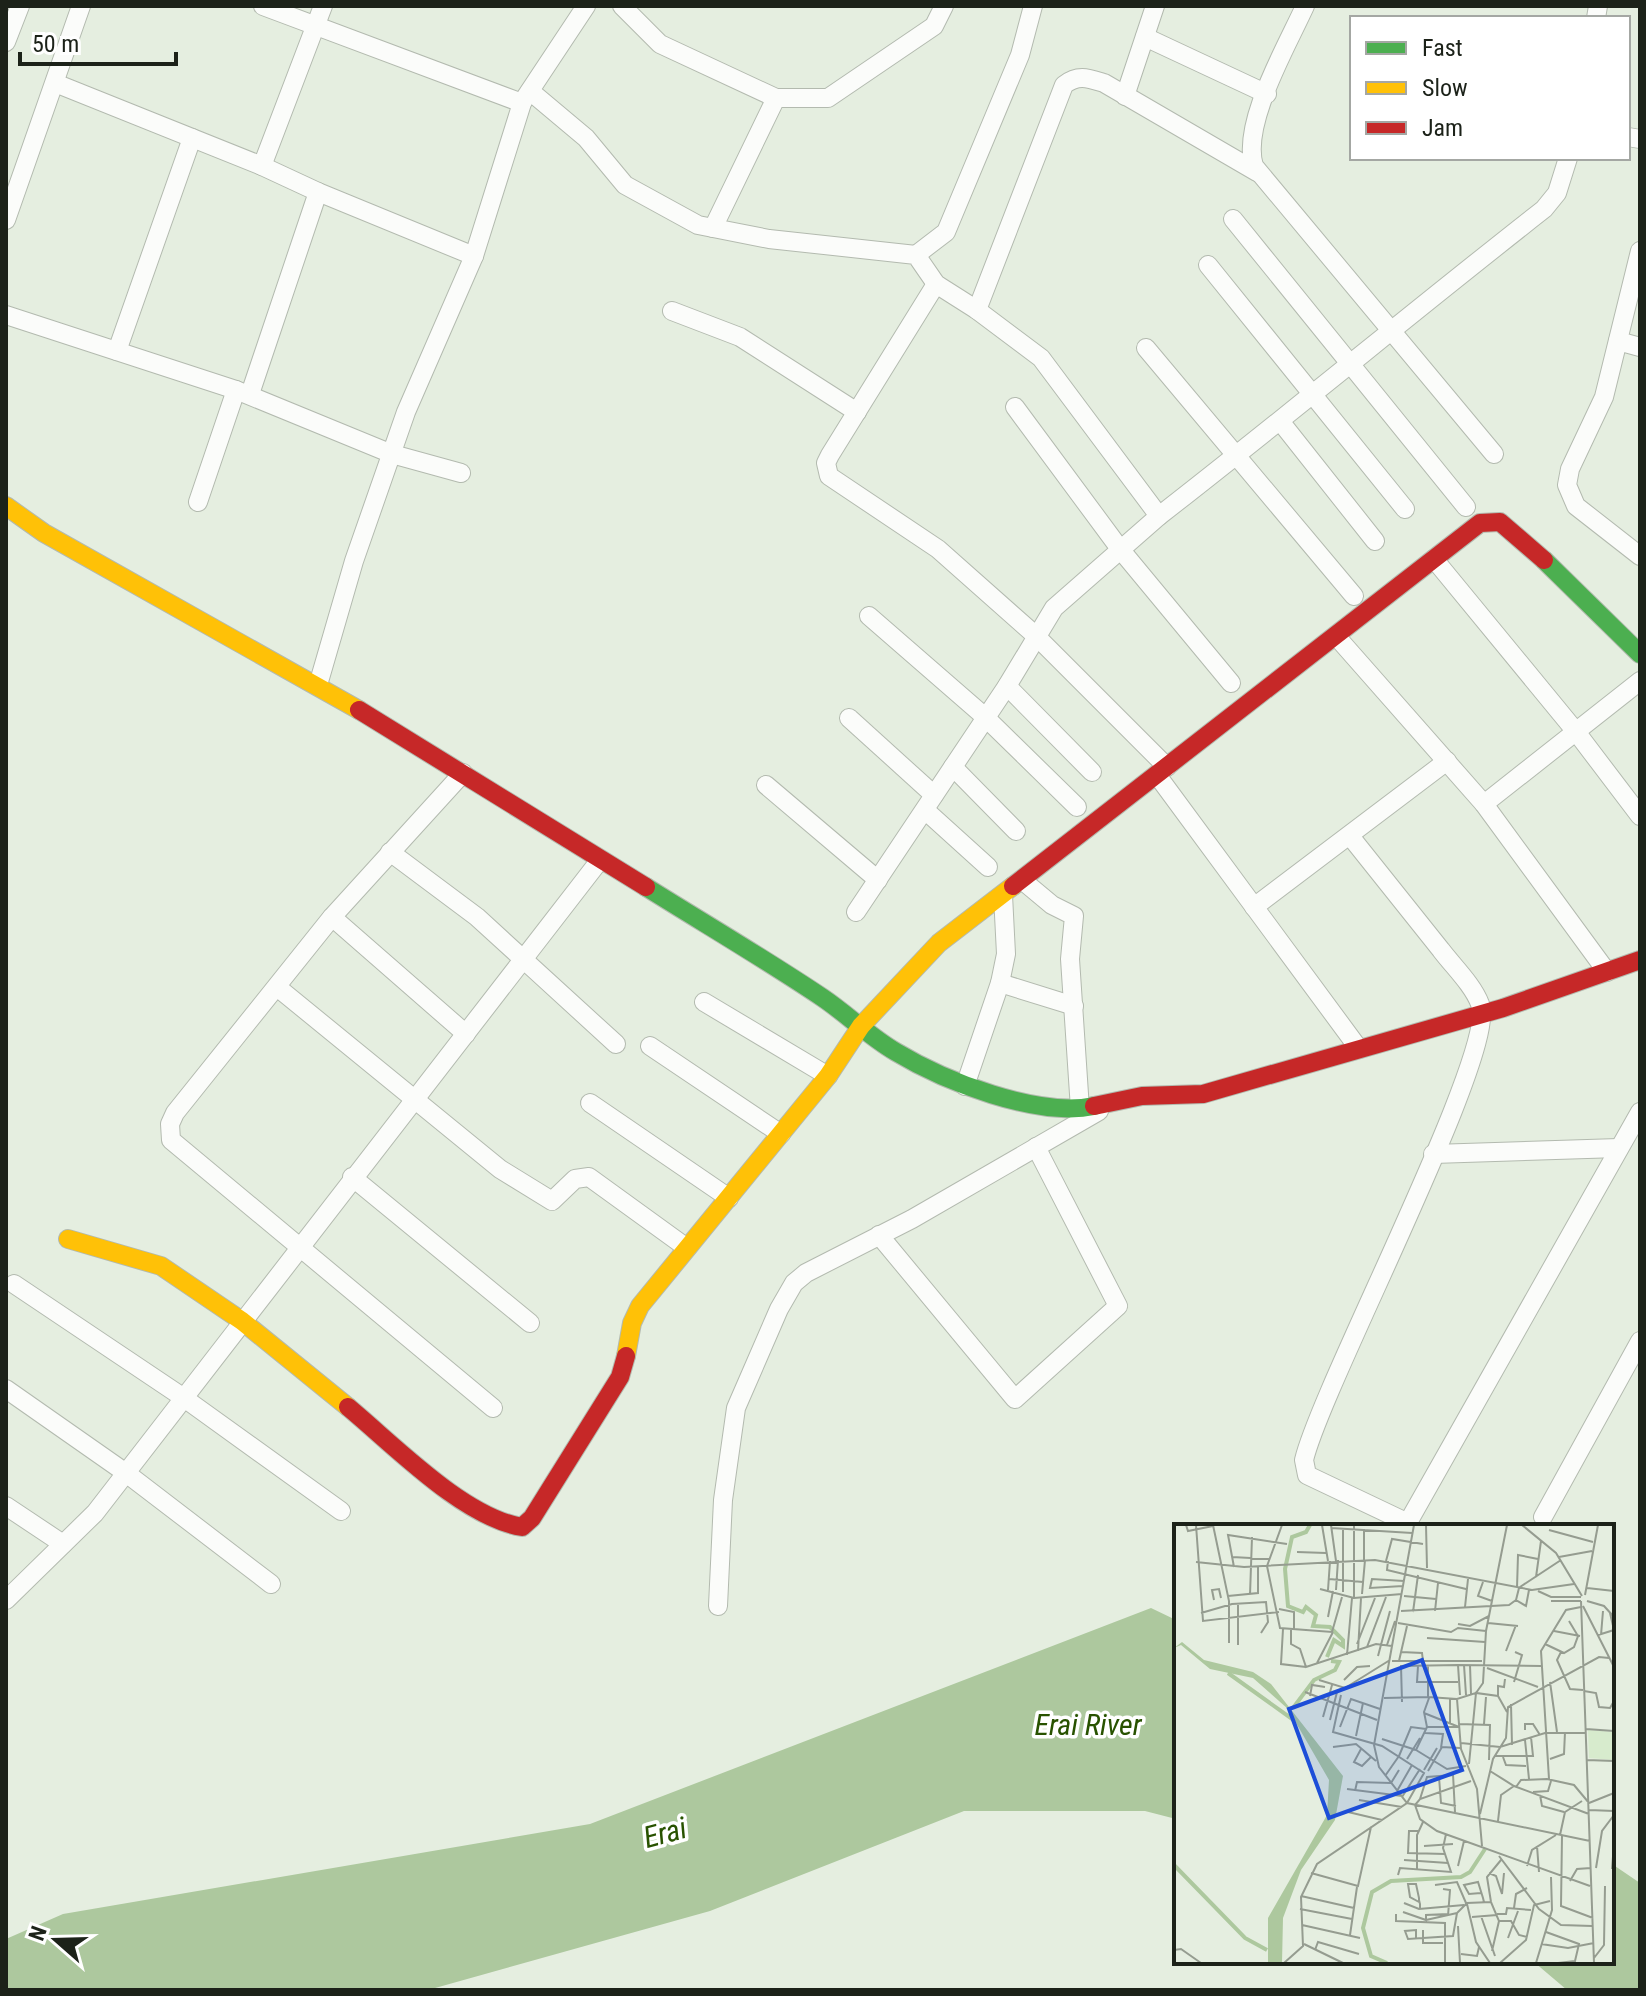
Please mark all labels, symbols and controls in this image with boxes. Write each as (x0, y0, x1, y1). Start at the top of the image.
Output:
scale bar (20, 16, 176, 66)
legend (1350, 16, 1630, 160)
text: 50 m (32, 30, 79, 58)
text: Fast (1422, 34, 1463, 62)
text: Slow (1422, 74, 1468, 102)
text: Jam (1422, 114, 1463, 142)
inset map (1174, 1524, 1614, 1964)
water label: Erai River (1034, 1707, 1143, 1742)
water label: Erai (639, 1810, 691, 1855)
north arrow (16, 1900, 96, 1980)
text: N (24, 1923, 52, 1944)

